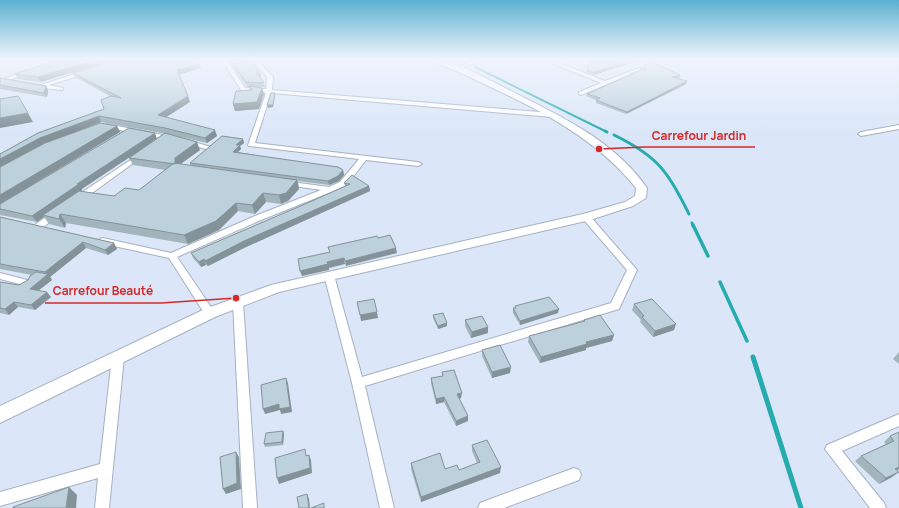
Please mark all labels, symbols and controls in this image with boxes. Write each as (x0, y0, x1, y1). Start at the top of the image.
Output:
callout: Carrefour Jardin (644, 123, 755, 147)
text: Carrefour Jardin (652, 127, 746, 144)
callout: Carrefour Beauté (45, 279, 161, 303)
text: Carrefour Beauté (53, 282, 153, 299)

